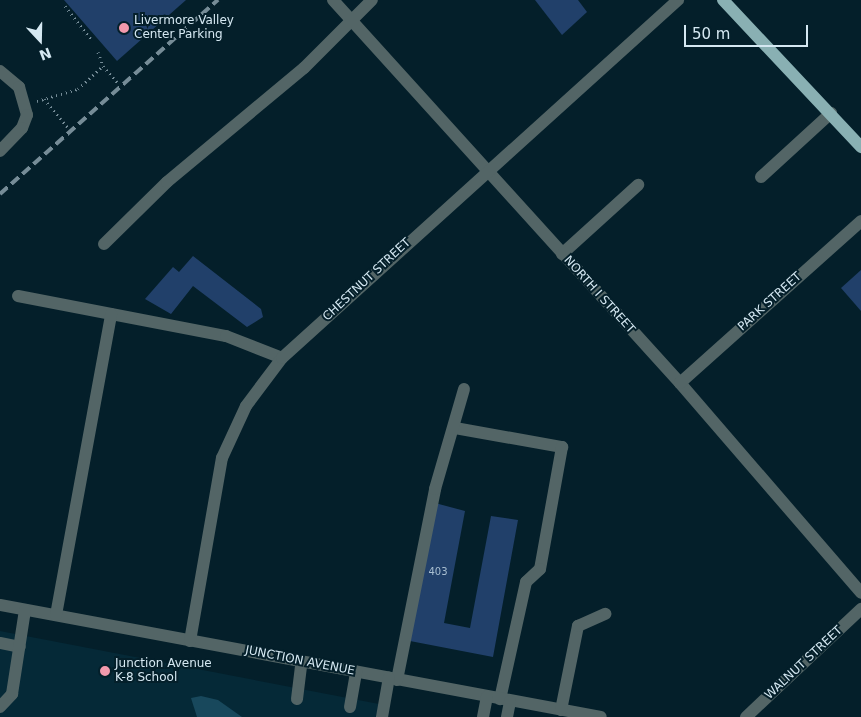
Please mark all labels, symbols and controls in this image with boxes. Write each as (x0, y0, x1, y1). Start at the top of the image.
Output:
place label: Livermore Valley Center Parking (134, 14, 234, 42)
north arrow (15, 15, 65, 65)
scale bar (686, 15, 810, 47)
marker: Livermore Valley Center Parking (118, 22, 130, 34)
text: 50 m (692, 25, 730, 43)
text: N (37, 44, 54, 64)
street label: CHESTNUT STREET (320, 236, 414, 324)
street label: NORTH I STREET (560, 253, 638, 337)
street label: PARK STREET (735, 270, 805, 334)
house number: 403 (428, 566, 448, 578)
street label: WALNUT STREET (762, 623, 846, 703)
street label: JUNCTION AVENUE (244, 643, 356, 679)
place label: Junction Avenue K-8 School (115, 657, 212, 685)
marker: Junction Avenue K-8 School (99, 665, 111, 677)

